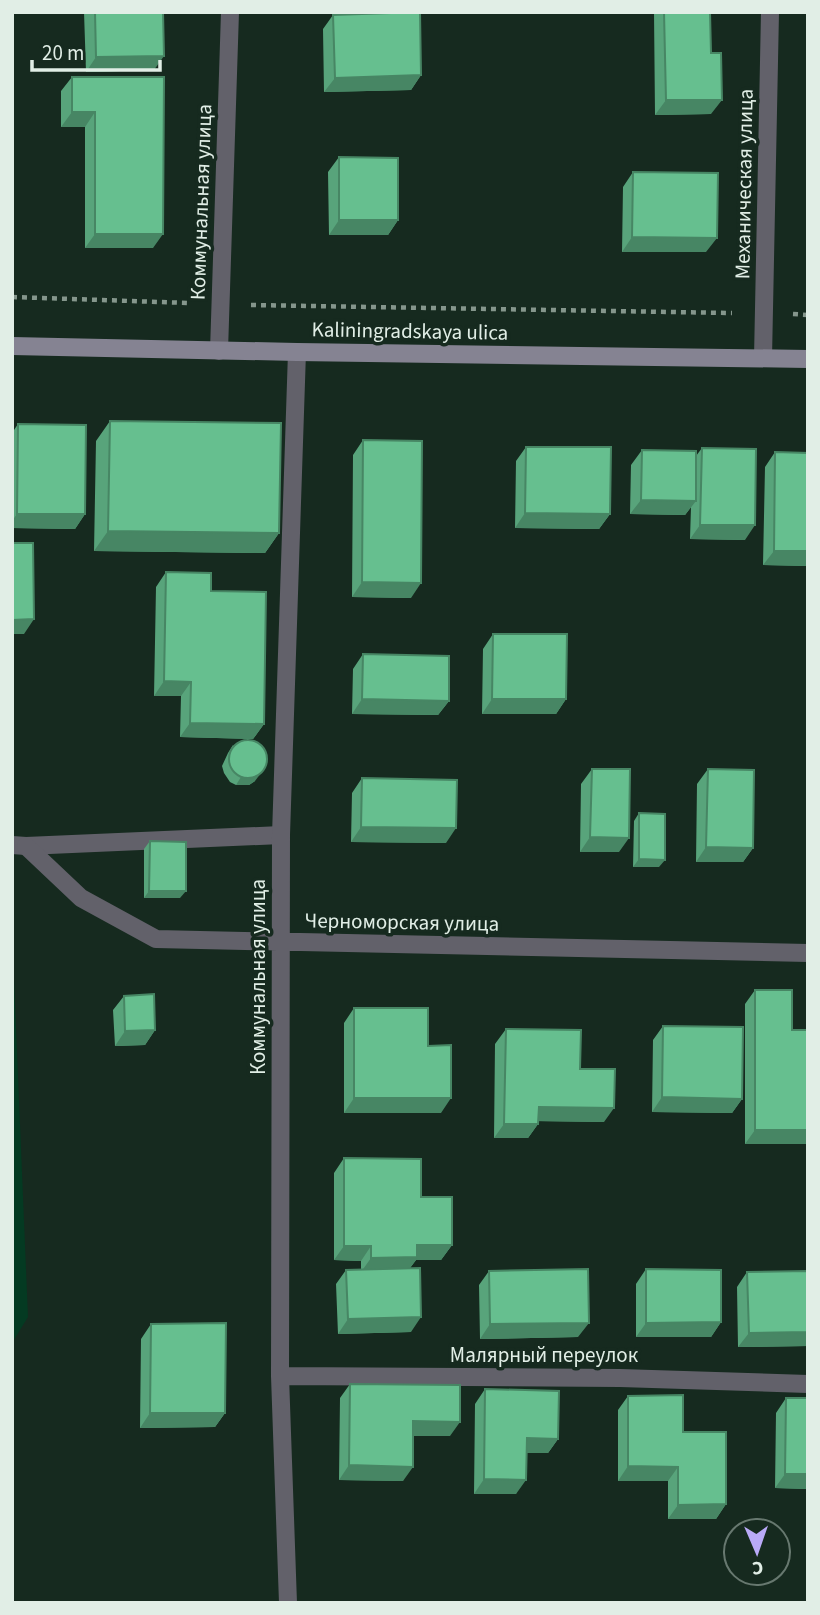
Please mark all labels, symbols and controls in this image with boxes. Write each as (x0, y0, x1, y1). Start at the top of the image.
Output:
scale bar (32, 28, 159, 72)
text: 20 m (42, 38, 84, 68)
street label: Механическая улица (727, 88, 761, 280)
street label: Коммунальная улица (183, 103, 219, 301)
street label: Kaliningradskaya ulica (311, 314, 509, 348)
street label: Коммунальная улица (243, 879, 273, 1075)
street label: Черноморская улица (304, 905, 500, 939)
street label: Малярный переулок (450, 1340, 639, 1370)
north arrow (722, 1517, 792, 1587)
text: С (752, 1554, 764, 1581)

